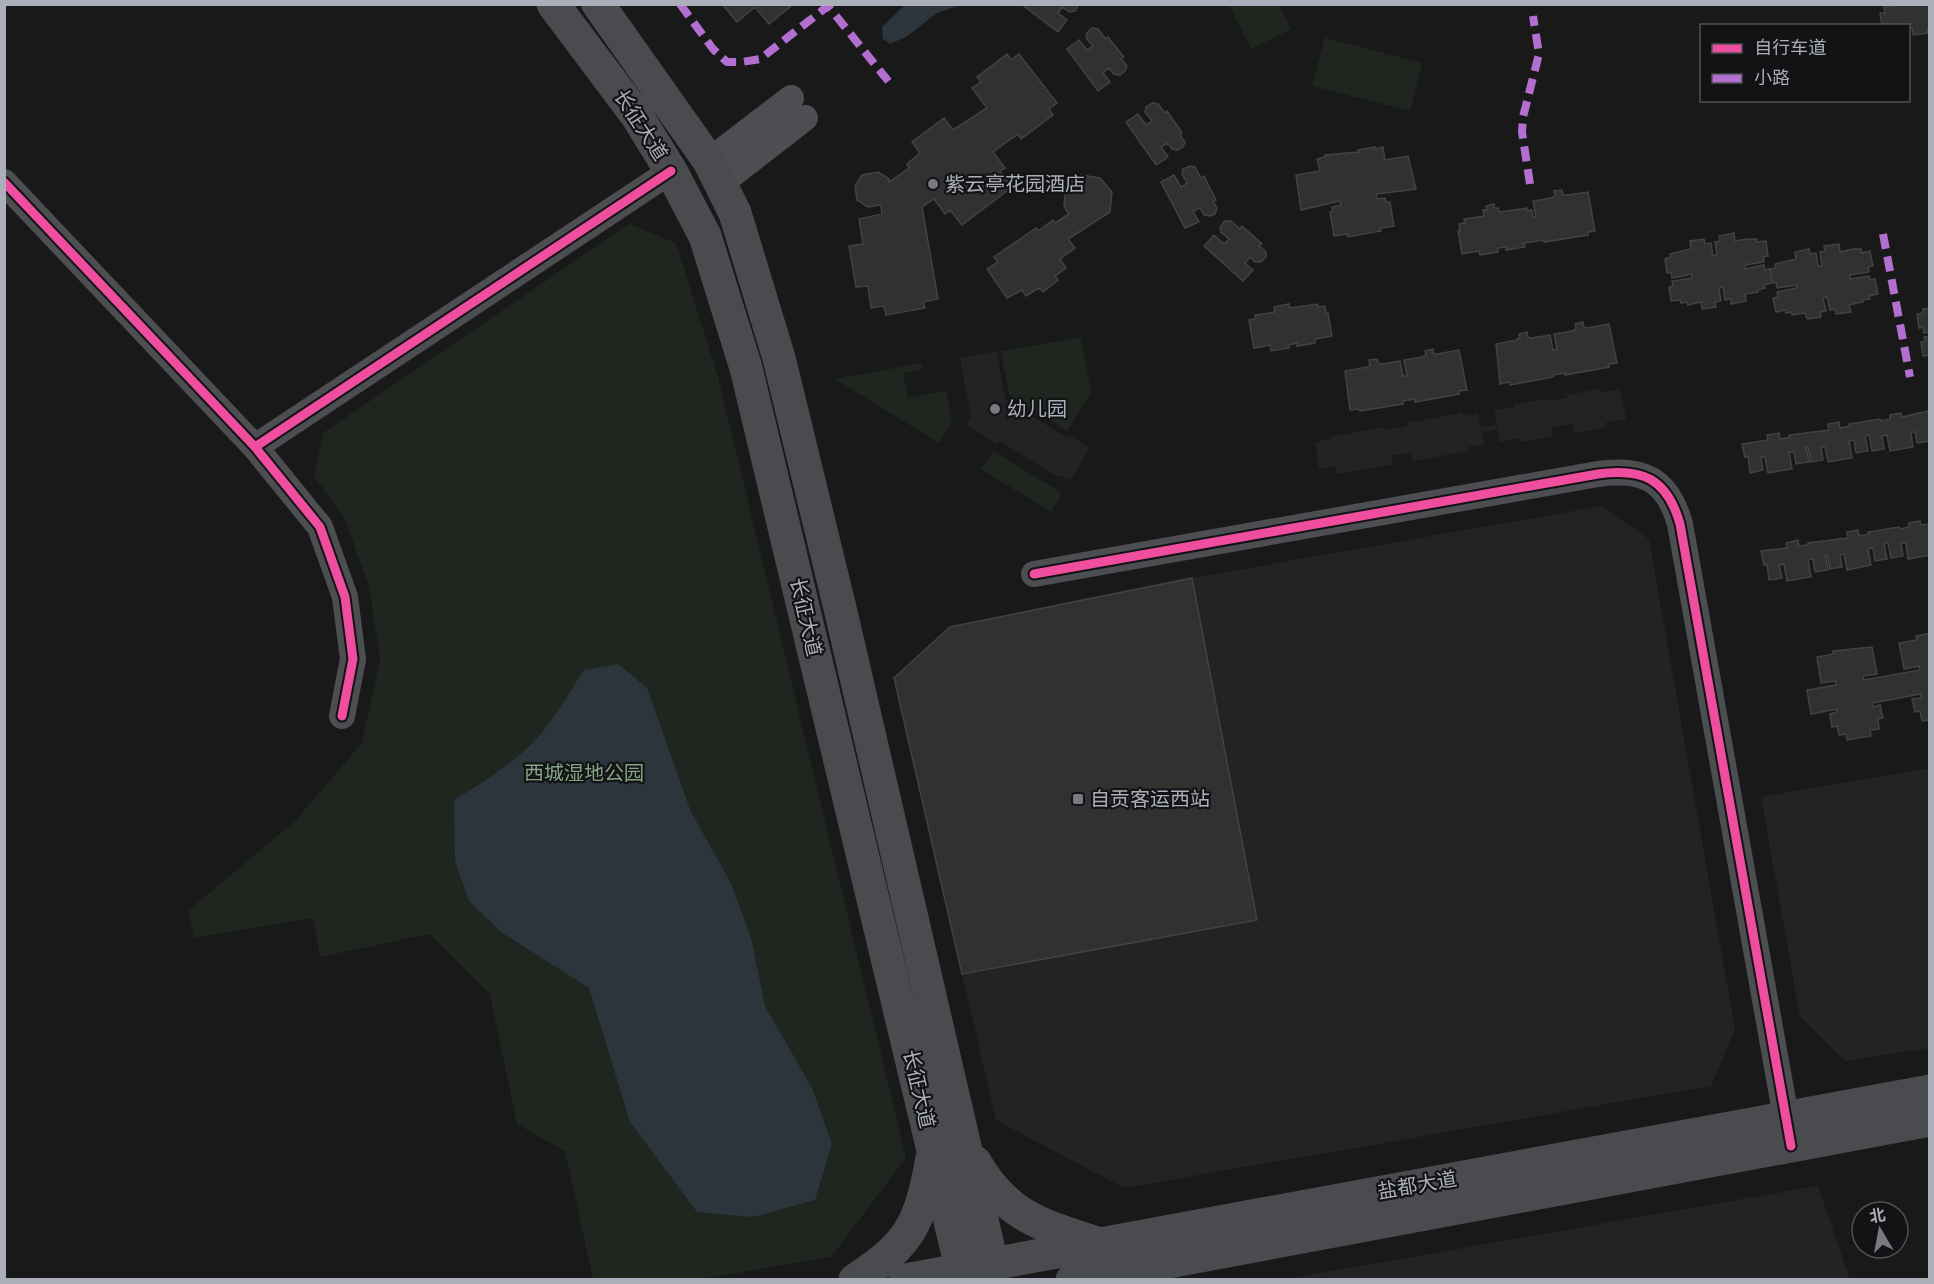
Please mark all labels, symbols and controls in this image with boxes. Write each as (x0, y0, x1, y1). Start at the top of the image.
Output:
legend (1700, 24, 1910, 102)
text: 自行车道 (1754, 37, 1826, 58)
text: 小路 (1754, 67, 1790, 88)
street label: 长征大道 (609, 85, 673, 165)
place label: 紫云亭花园酒店 (945, 172, 1085, 196)
marker: 紫云亭花园酒店 (926, 177, 940, 191)
place label: 幼儿园 (1007, 397, 1067, 421)
marker: 幼儿园 (988, 402, 1002, 416)
street label: 长征大道 (785, 575, 827, 659)
park label: 西城湿地公园 (524, 761, 644, 785)
place label: 自贡客运西站 (1090, 787, 1210, 811)
marker: 自贡客运西站 (1071, 792, 1085, 806)
street label: 长征大道 (898, 1047, 940, 1131)
street label: 盐都大道 (1376, 1166, 1458, 1204)
north arrow (1850, 1200, 1910, 1260)
text: 北 (1868, 1205, 1887, 1226)

